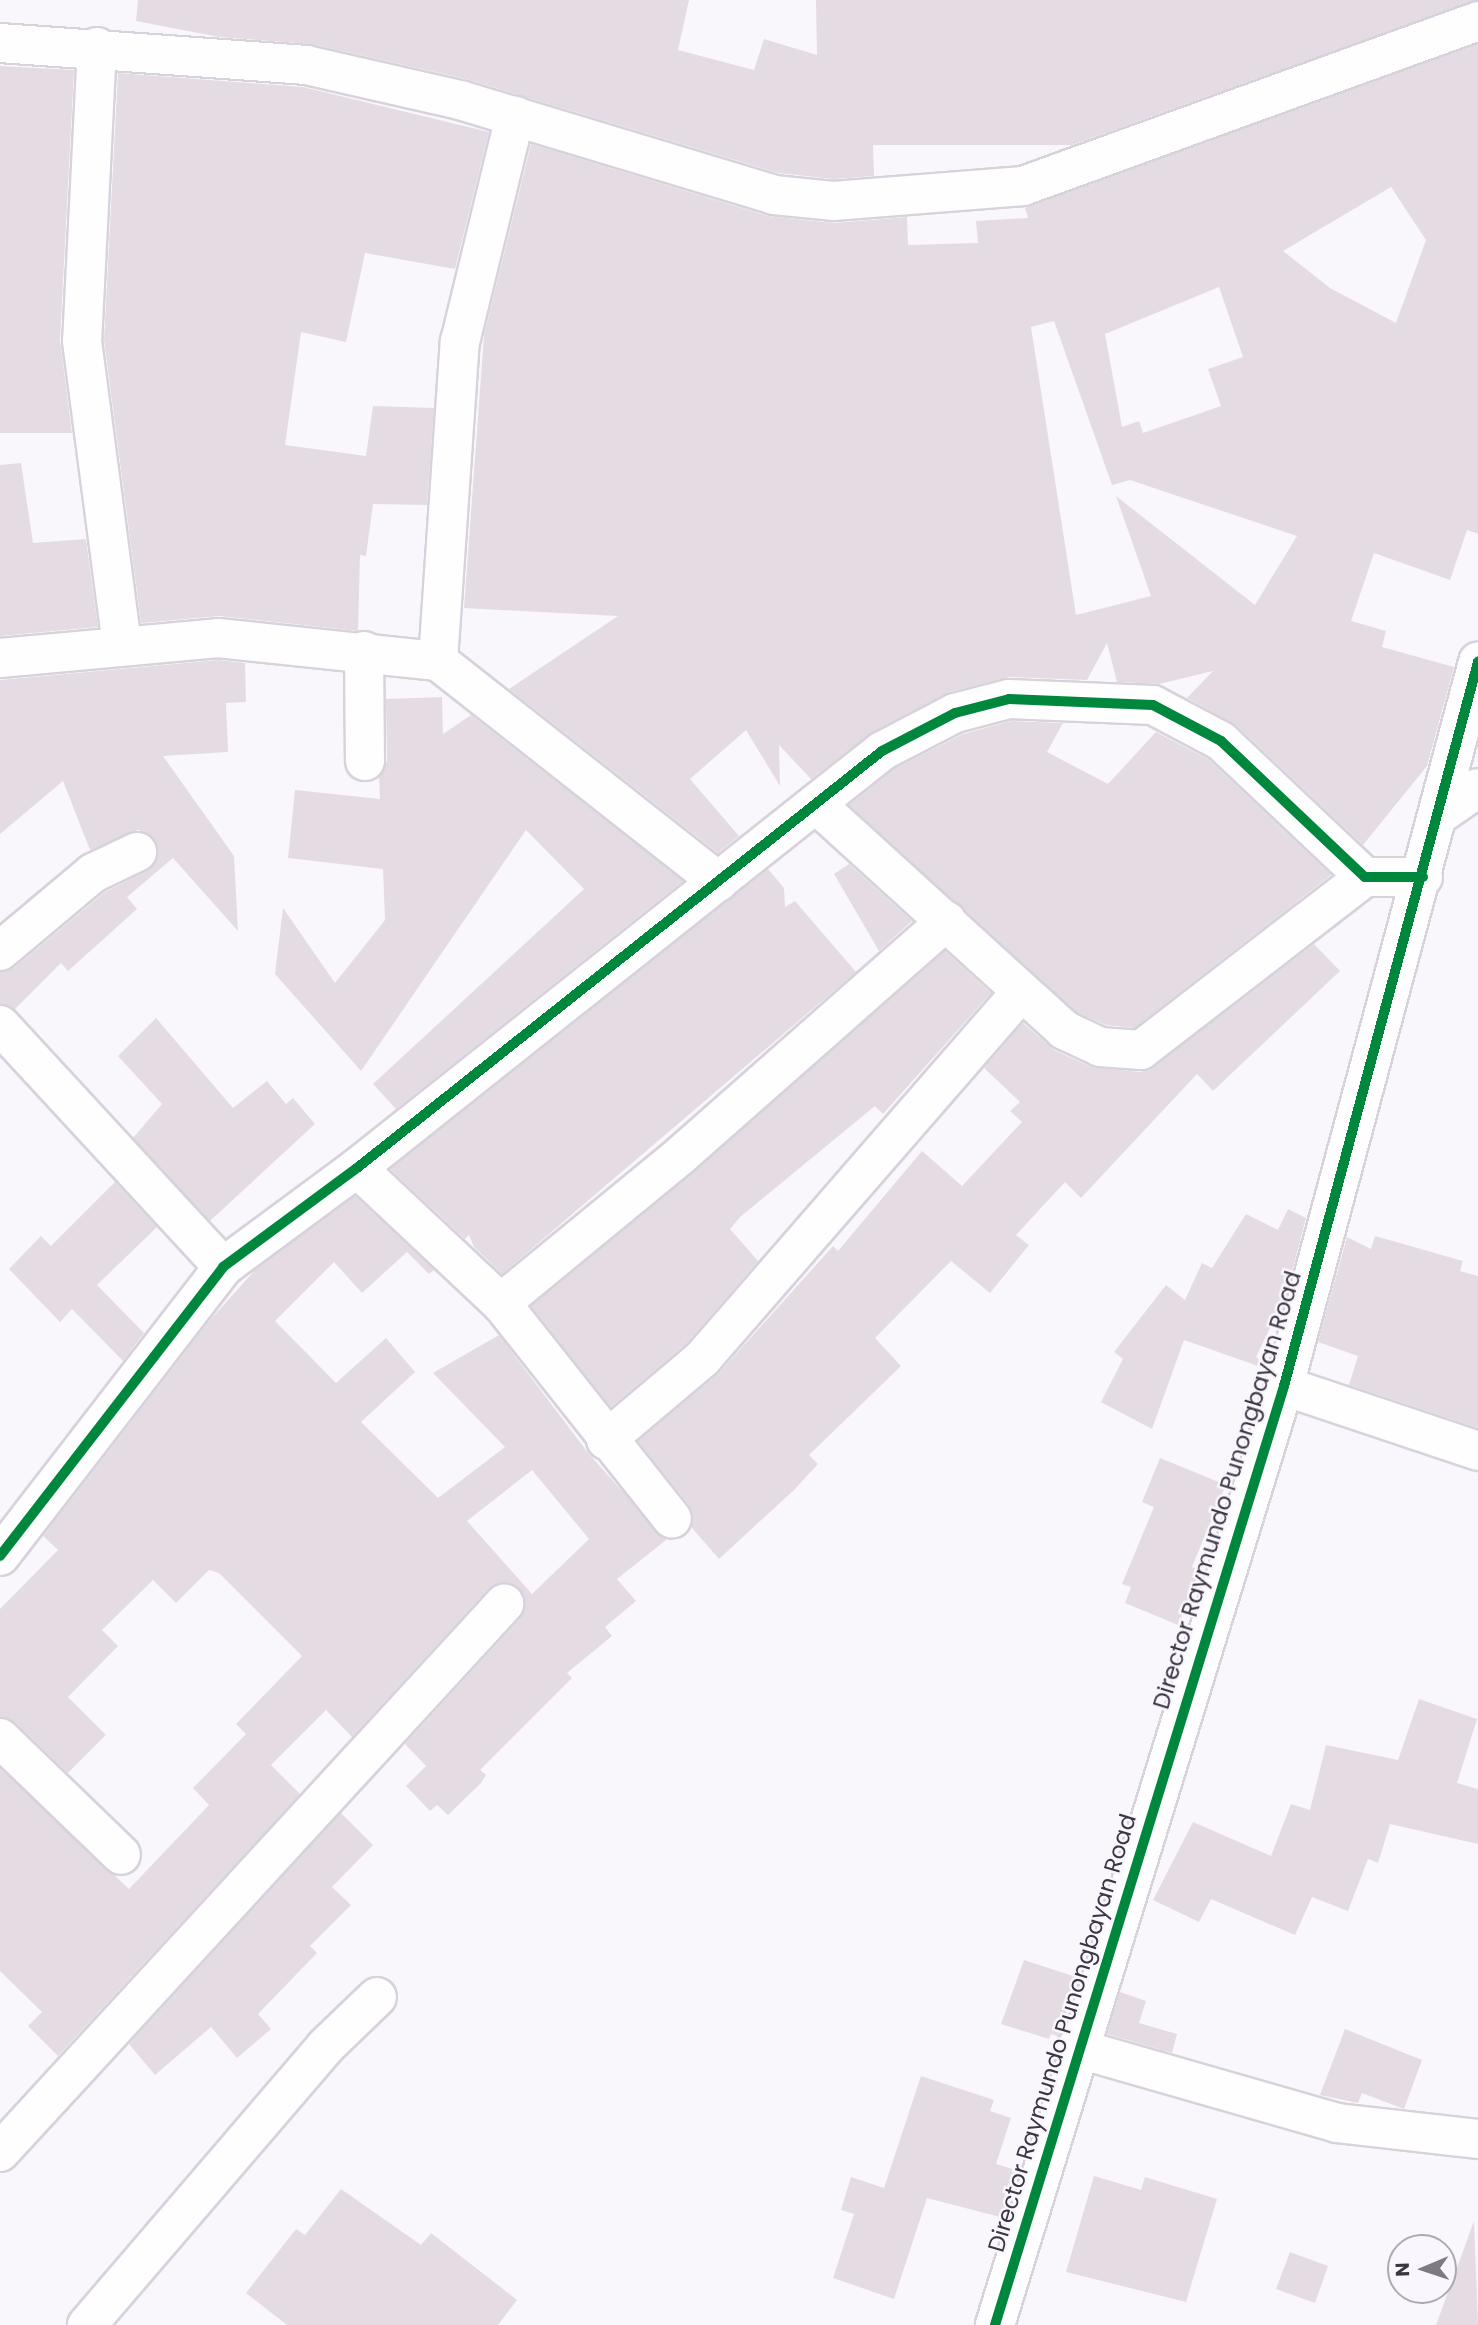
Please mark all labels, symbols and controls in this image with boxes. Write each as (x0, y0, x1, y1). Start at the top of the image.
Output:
street label: Director Raymundo Punongbayan Road (1147, 1268, 1307, 1712)
street label: Director Raymundo Punongbayan Road (982, 1811, 1142, 2255)
north arrow (1387, 2234, 1457, 2304)
text: N (1389, 2262, 1416, 2277)

